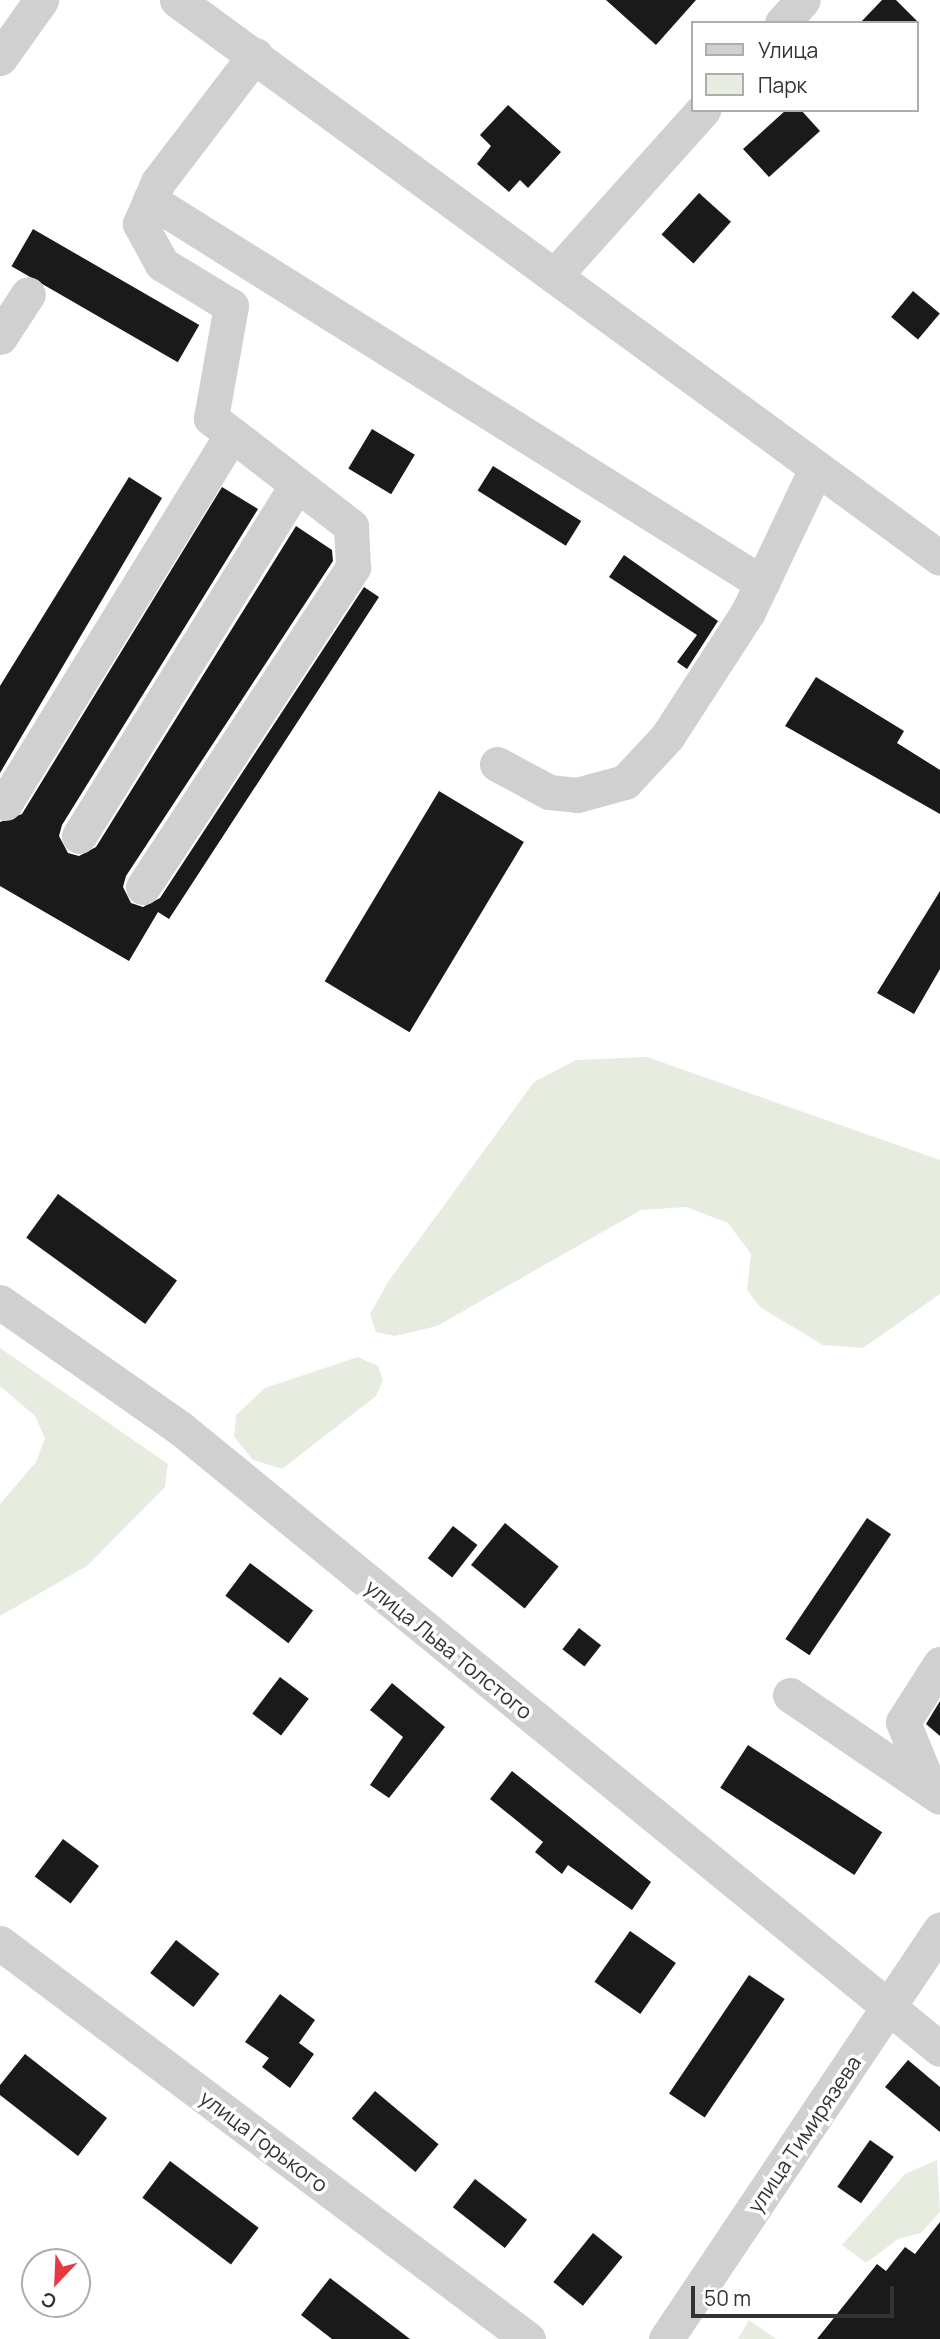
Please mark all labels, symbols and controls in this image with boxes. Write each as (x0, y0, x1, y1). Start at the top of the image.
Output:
legend (692, 21, 919, 112)
text: Улица (758, 36, 818, 64)
text: Парк (758, 71, 807, 99)
street label: улица Льва Толстого (360, 1574, 538, 1724)
street label: улица Тимирязева (742, 2051, 866, 2217)
street label: улица Горького (195, 2085, 333, 2197)
north arrow (21, 2248, 91, 2318)
scale bar (695, 2272, 898, 2316)
text: 50 m (704, 2284, 751, 2312)
text: С (37, 2286, 60, 2315)

